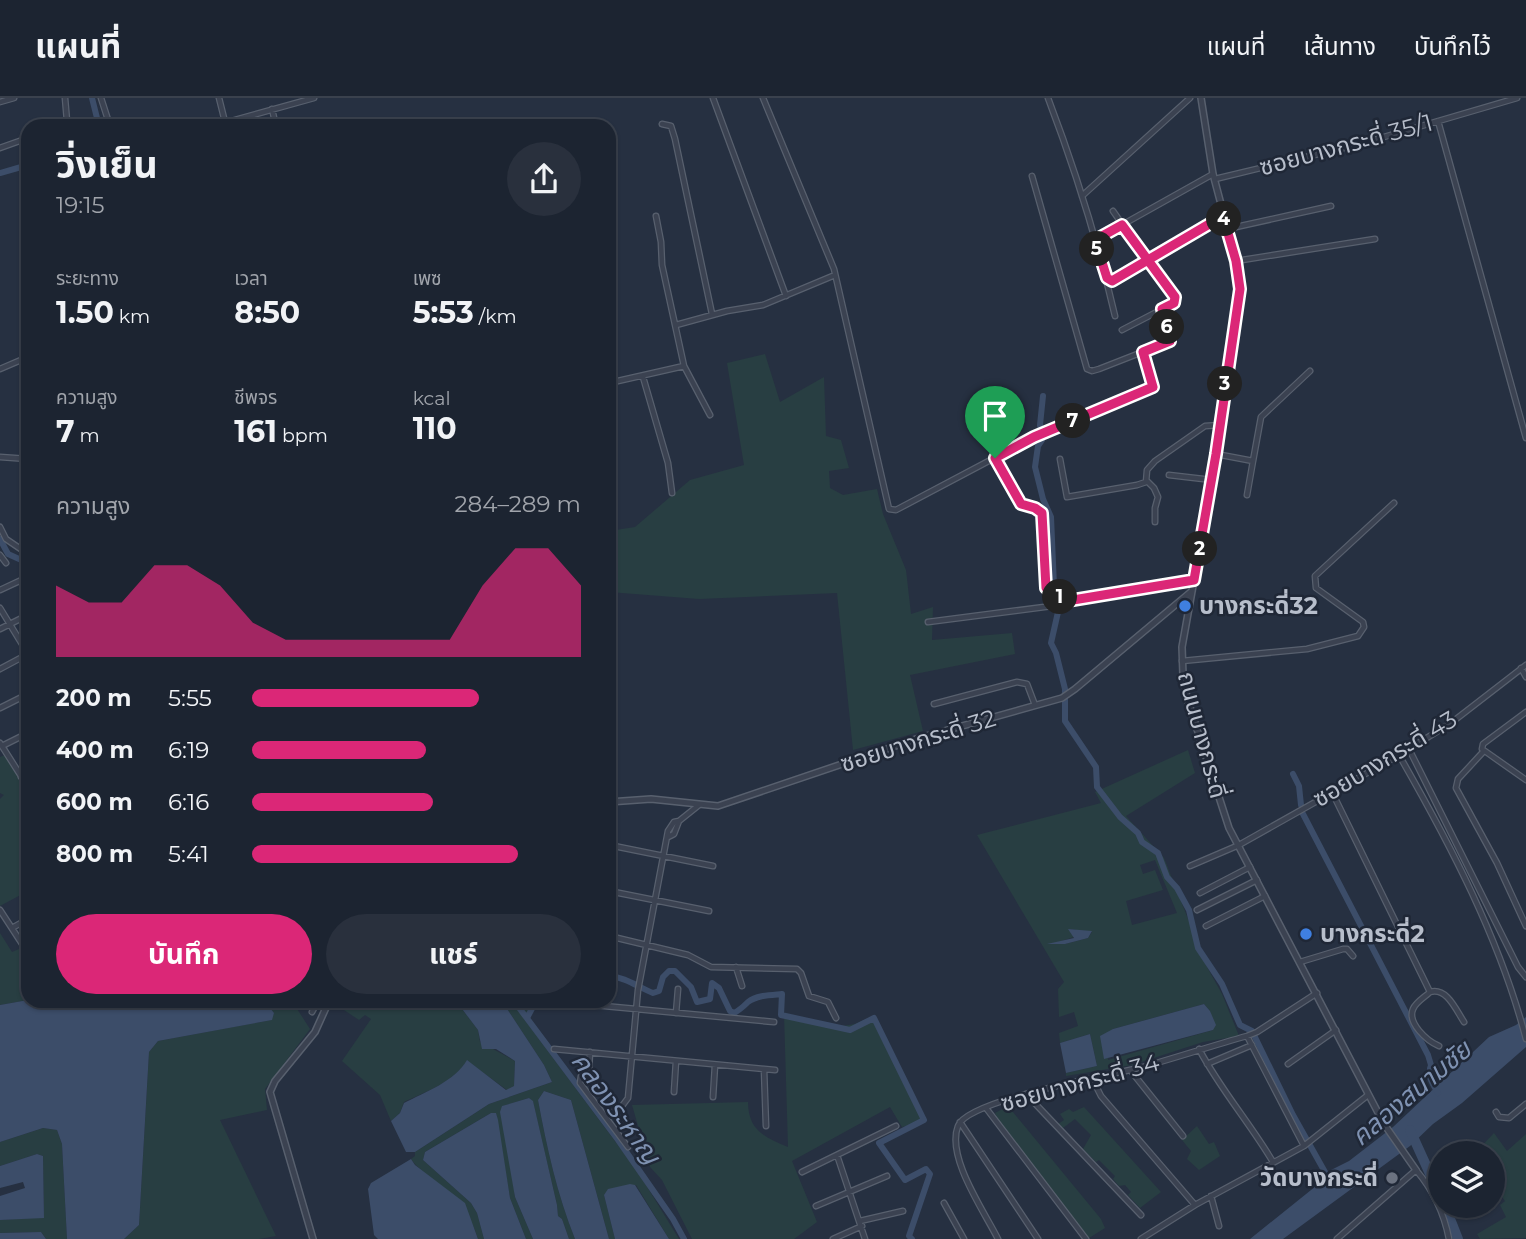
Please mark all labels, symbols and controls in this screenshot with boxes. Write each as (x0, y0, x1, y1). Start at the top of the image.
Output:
text: แผนที่ (35, 26, 121, 66)
text: แผนที่ (1207, 32, 1265, 61)
text: เส้นทาง (1303, 32, 1376, 61)
text: บันทึกไว้ (1414, 32, 1491, 61)
street label: ซอยบางกระดี่ 35/1 (1256, 106, 1436, 182)
text: วิ่งเย็น (56, 141, 158, 188)
button: share (507, 142, 581, 216)
text: 19:15 (56, 191, 105, 219)
pin: 4 (1206, 202, 1242, 236)
text: 4 (1217, 207, 1230, 230)
pin: 5 (1080, 232, 1114, 266)
text: 5 (1091, 237, 1102, 260)
text: ระยะทาง (56, 267, 119, 290)
text: เวลา (234, 267, 268, 290)
text: เพซ (413, 267, 442, 290)
text: 1.50 (56, 294, 114, 331)
text: 8:50 (234, 294, 300, 331)
text: 5:53 (413, 294, 474, 331)
text: km (114, 305, 150, 328)
text: /km (474, 305, 517, 328)
pin: 6 (1150, 310, 1184, 344)
text: 6 (1160, 315, 1173, 338)
pin: 3 (1208, 366, 1242, 402)
text: 3 (1219, 372, 1230, 395)
text: ความสูง (56, 386, 117, 409)
text: ชีพจร (234, 386, 277, 409)
pin (965, 386, 1025, 458)
text: kcal (413, 387, 451, 410)
icon: arrive (976, 397, 1014, 435)
pin: 7 (1056, 404, 1090, 438)
text: 7 (1067, 409, 1078, 432)
text: 110 (413, 410, 457, 447)
text: 7 (56, 413, 75, 450)
text: 161 (234, 413, 277, 450)
text: m (75, 424, 100, 447)
text: bpm (277, 424, 328, 447)
text: 284–289 m (454, 490, 581, 518)
text: ความสูง (56, 492, 130, 520)
pin: 2 (1182, 532, 1218, 566)
text: 2 (1194, 537, 1205, 560)
pin: 1 (1042, 580, 1078, 614)
text: 1 (1056, 585, 1063, 608)
place label: บางกระดี่32 (1199, 589, 1318, 620)
marker: บางกระดี่32 (1177, 598, 1193, 614)
street label: ถนนบางกระดี่ (1172, 668, 1235, 801)
text: 200 m (56, 684, 131, 712)
text: 5:55 (168, 684, 212, 712)
street label: ซอยบางกระดี่ 32 (836, 701, 999, 778)
street label: ซอยบางกระดี่ 43 (1306, 702, 1462, 813)
text: 400 m (56, 736, 134, 764)
text: 6:19 (168, 736, 209, 764)
text: 600 m (56, 788, 133, 816)
text: 6:16 (168, 788, 209, 816)
text: 800 m (56, 840, 133, 868)
text: 5:41 (168, 840, 209, 868)
button: บันทึก (56, 914, 312, 994)
button: แชร์ (326, 914, 581, 994)
place label: บางกระดี่2 (1320, 917, 1425, 948)
marker: บางกระดี่2 (1298, 926, 1314, 942)
water label: คลองสนามชัย (1344, 1033, 1479, 1152)
street label: ซอยบางกระดี่ 34 (997, 1045, 1163, 1118)
water label: คลองระหาญ (565, 1046, 668, 1171)
map controls (1428, 1141, 1505, 1218)
button: layers (1428, 1141, 1505, 1218)
place label: วัดบางกระดี่ (1260, 1161, 1378, 1192)
marker: วัดบางกระดี่ (1384, 1170, 1400, 1186)

